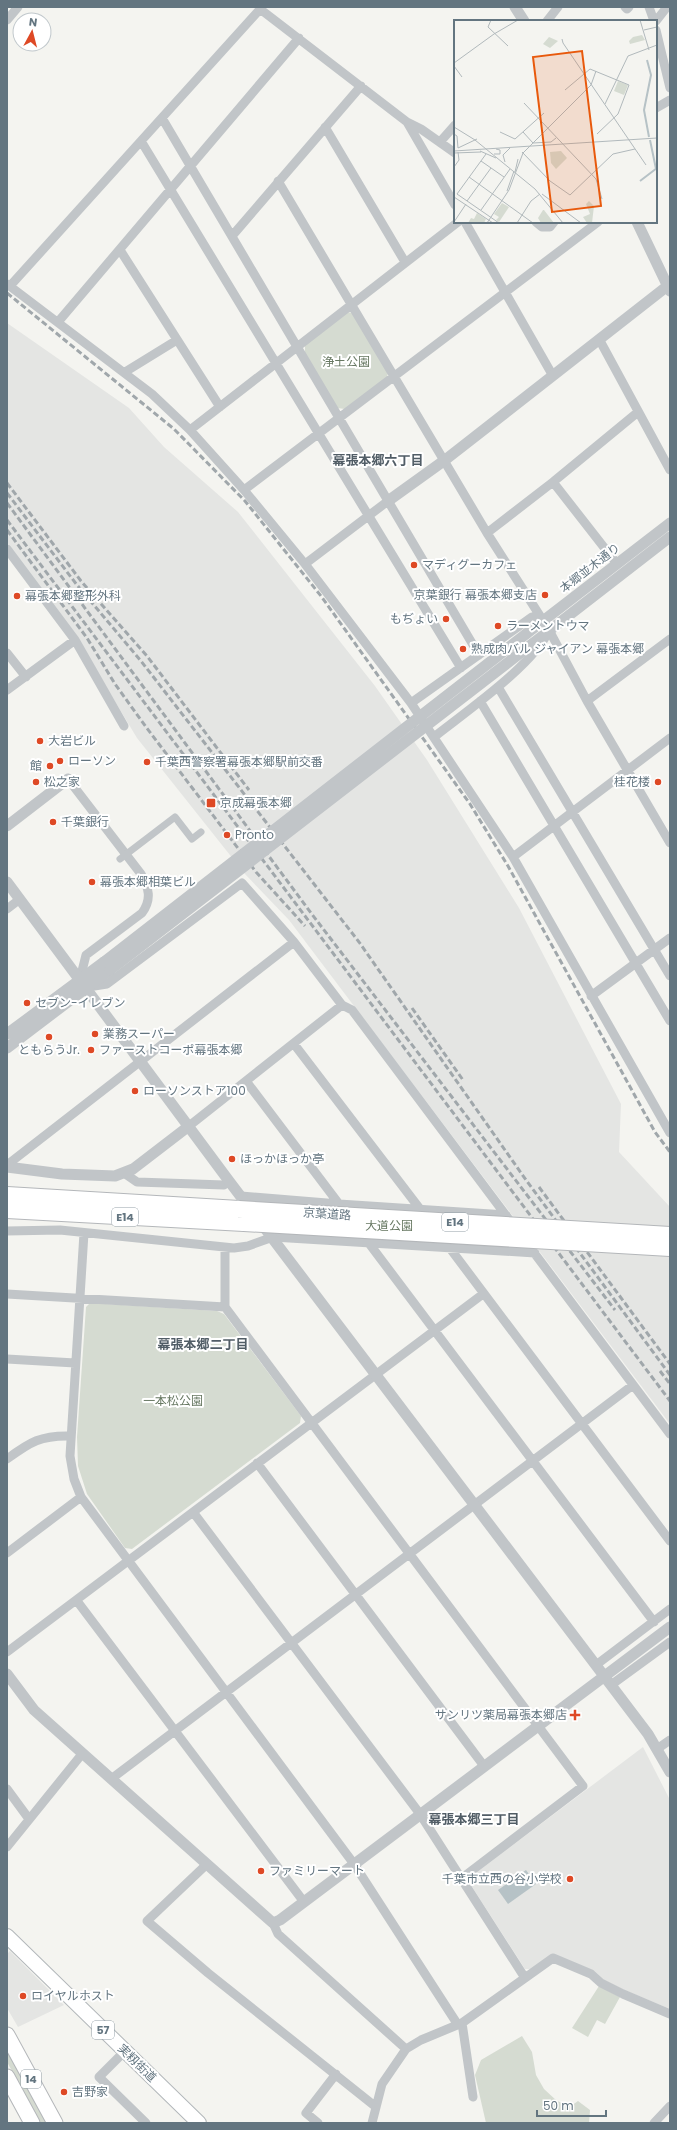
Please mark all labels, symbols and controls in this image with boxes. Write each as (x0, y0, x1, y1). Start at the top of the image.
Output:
north arrow (12, 12, 52, 52)
text: N (28, 14, 38, 31)
inset map (454, 20, 657, 223)
park label: 浄土公園 (322, 353, 370, 370)
district label: 幕張本郷六丁目 (332, 451, 424, 470)
street label: 本郷並木通り (556, 539, 623, 596)
place label: マディグーカフェ (422, 556, 517, 573)
marker: マディグーカフェ (409, 560, 419, 570)
place label: 京葉銀行 幕張本郷支店 (414, 586, 537, 603)
place label: 幕張本郷整形外科 (25, 587, 121, 604)
marker: 京葉銀行 幕張本郷支店 (540, 590, 550, 600)
marker: 幕張本郷整形外科 (12, 591, 22, 601)
place label: もぢょい (390, 610, 438, 627)
marker: もぢょい (441, 614, 451, 624)
place label: ラーメントウマ (506, 617, 590, 634)
marker: ラーメントウマ (493, 621, 503, 631)
place label: 熟成肉バル ジャイアン 幕張本郷 (471, 640, 644, 657)
marker: 熟成肉バル ジャイアン 幕張本郷 (458, 644, 468, 654)
place label: 大岩ビル (48, 732, 96, 749)
marker: 大岩ビル (35, 736, 45, 746)
place label: ローソン (68, 752, 116, 769)
place label: 千葉西警察署幕張本郷駅前交番 (155, 753, 323, 770)
marker: ローソン (55, 756, 65, 766)
place label: 館 (30, 757, 42, 774)
marker: 千葉西警察署幕張本郷駅前交番 (142, 757, 152, 767)
marker: 館 (45, 761, 55, 771)
place label: 松之家 (44, 773, 80, 790)
place label: 桂花楼 (614, 773, 650, 790)
marker: 松之家 (31, 777, 41, 787)
marker: 桂花楼 (653, 777, 663, 787)
place label: 京成幕張本郷 (220, 794, 292, 811)
marker: 京成幕張本郷 (205, 797, 217, 809)
place label: 千葉銀行 (61, 813, 109, 830)
marker: 千葉銀行 (48, 817, 58, 827)
place label: Pronto (235, 826, 274, 843)
marker: Pronto (222, 830, 232, 840)
place label: 幕張本郷相葉ビル (100, 873, 196, 890)
marker: 幕張本郷相葉ビル (87, 877, 97, 887)
place label: セブン-イレブン (35, 994, 126, 1011)
marker: セブン-イレブン (22, 998, 32, 1008)
place label: 業務スーパー (103, 1025, 175, 1042)
marker: 業務スーパー (90, 1029, 100, 1039)
marker: ともらうJr. (44, 1032, 54, 1042)
place label: ともらうJr. (18, 1041, 80, 1058)
place label: ファーストコーポ幕張本郷 (99, 1041, 242, 1058)
marker: ファーストコーポ幕張本郷 (86, 1045, 96, 1055)
place label: ローソンストア100 (143, 1082, 246, 1099)
marker: ローソンストア100 (130, 1086, 140, 1096)
place label: ほっかほっか亭 (240, 1150, 324, 1167)
marker: ほっかほっか亭 (227, 1154, 237, 1164)
street label: 京葉道路 (302, 1203, 352, 1224)
road number: E14 (112, 1208, 138, 1226)
road number: E14 (442, 1213, 468, 1231)
park label: 大道公園 (365, 1217, 413, 1234)
district label: 幕張本郷二丁目 (157, 1335, 249, 1354)
park label: 一本松公園 (143, 1392, 203, 1409)
place label: サンリツ薬局幕張本郷店 (435, 1706, 567, 1723)
marker: サンリツ薬局幕張本郷店 (570, 1710, 580, 1720)
district label: 幕張本郷三丁目 (428, 1810, 520, 1829)
place label: ファミリーマート (269, 1862, 365, 1879)
marker: ファミリーマート (256, 1866, 266, 1876)
place label: 千葉市立西の谷小学校 (442, 1870, 562, 1887)
marker: 千葉市立西の谷小学校 (565, 1874, 575, 1884)
place label: ロイヤルホスト (31, 1987, 115, 2004)
marker: ロイヤルホスト (18, 1991, 28, 2001)
road number: 57 (92, 2021, 114, 2039)
street label: 実籾街道 (114, 2040, 161, 2085)
road number: 14 (21, 2070, 41, 2088)
place label: 吉野家 (72, 2083, 108, 2100)
marker: 吉野家 (59, 2087, 69, 2097)
scale bar (537, 2092, 606, 2118)
text: 50 m (543, 2097, 574, 2114)

